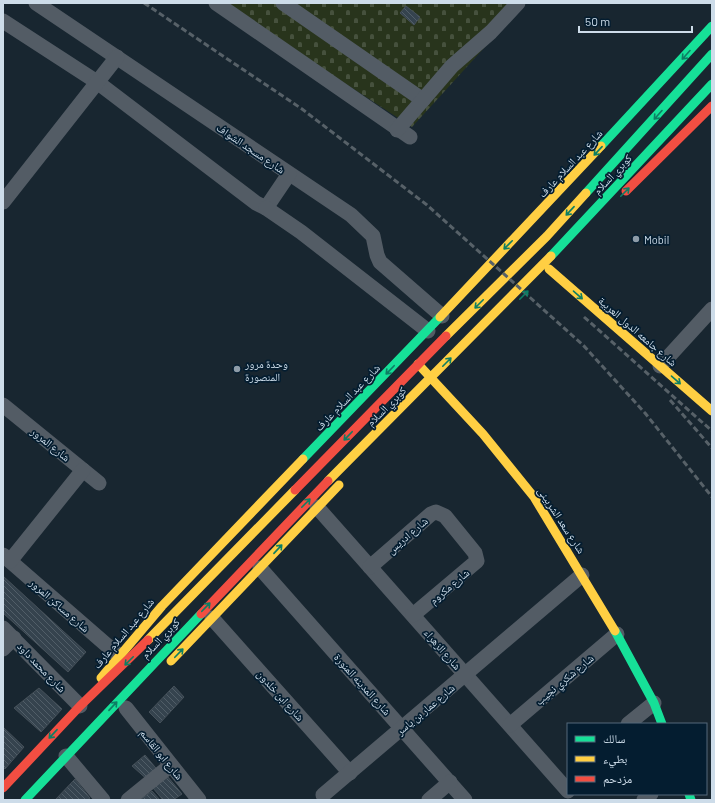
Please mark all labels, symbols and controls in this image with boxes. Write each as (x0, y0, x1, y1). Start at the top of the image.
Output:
scale bar (579, 8, 692, 34)
text: 50 m (585, 14, 610, 28)
one-way arrow (682, 50, 691, 60)
one-way arrow (654, 109, 663, 119)
street label: شارع مسجد الشواف (214, 120, 288, 176)
street label: شارع عبد السلام عارف (535, 126, 605, 200)
one-way arrow (593, 146, 602, 156)
street label: كوبري السلام (590, 151, 636, 199)
one-way arrow (620, 187, 630, 197)
one-way arrow (566, 206, 575, 216)
place label: Mobil (644, 233, 669, 246)
marker: Mobil (631, 234, 641, 244)
one-way arrow (503, 240, 513, 250)
one-way arrow (519, 290, 529, 300)
one-way arrow (573, 290, 583, 299)
street label: شارع جامعه الدول العربية (595, 293, 680, 369)
one-way arrow (475, 299, 484, 309)
place label: وحدة مرور المنصورة (244, 357, 288, 383)
one-way arrow (442, 357, 452, 367)
street label: شارع عبد السلام عارف (312, 361, 383, 434)
marker: وحدة مرور المنصورة (232, 364, 242, 374)
one-way arrow (385, 365, 395, 375)
one-way arrow (671, 375, 681, 385)
street label: كوبري السلام (364, 383, 411, 430)
street label: شارع المرور (27, 424, 73, 464)
one-way arrow (344, 431, 353, 441)
street label: شارع سعد الشربينى (535, 484, 588, 556)
one-way arrow (301, 498, 311, 508)
street label: شارع ادريس (384, 514, 431, 557)
one-way arrow (273, 544, 283, 554)
street label: شارع مكروم (426, 566, 472, 607)
street label: شارع مساكن المرور (26, 575, 92, 635)
street label: شارع عبد السلام عارف (90, 595, 157, 671)
one-way arrow (201, 603, 210, 613)
street label: كوبري السلام (138, 615, 184, 663)
street label: شارع الزهراء (421, 626, 464, 673)
street label: شارع محمد داود (14, 639, 69, 695)
one-way arrow (174, 648, 184, 658)
street label: شارع المدينه المنورة (331, 650, 394, 718)
street label: شارع شكري نجيب (532, 651, 598, 709)
one-way arrow (124, 656, 133, 666)
street label: شارع ابن خلدون (254, 667, 307, 724)
street label: شارع عمار بن ياسر (392, 681, 458, 739)
one-way arrow (109, 701, 118, 711)
legend (567, 723, 707, 795)
street label: شارع ابو القاسم (136, 726, 186, 783)
one-way arrow (48, 729, 58, 739)
text: سالك (603, 731, 625, 745)
text: بطيء (603, 751, 627, 769)
text: مزدحم (603, 771, 632, 787)

